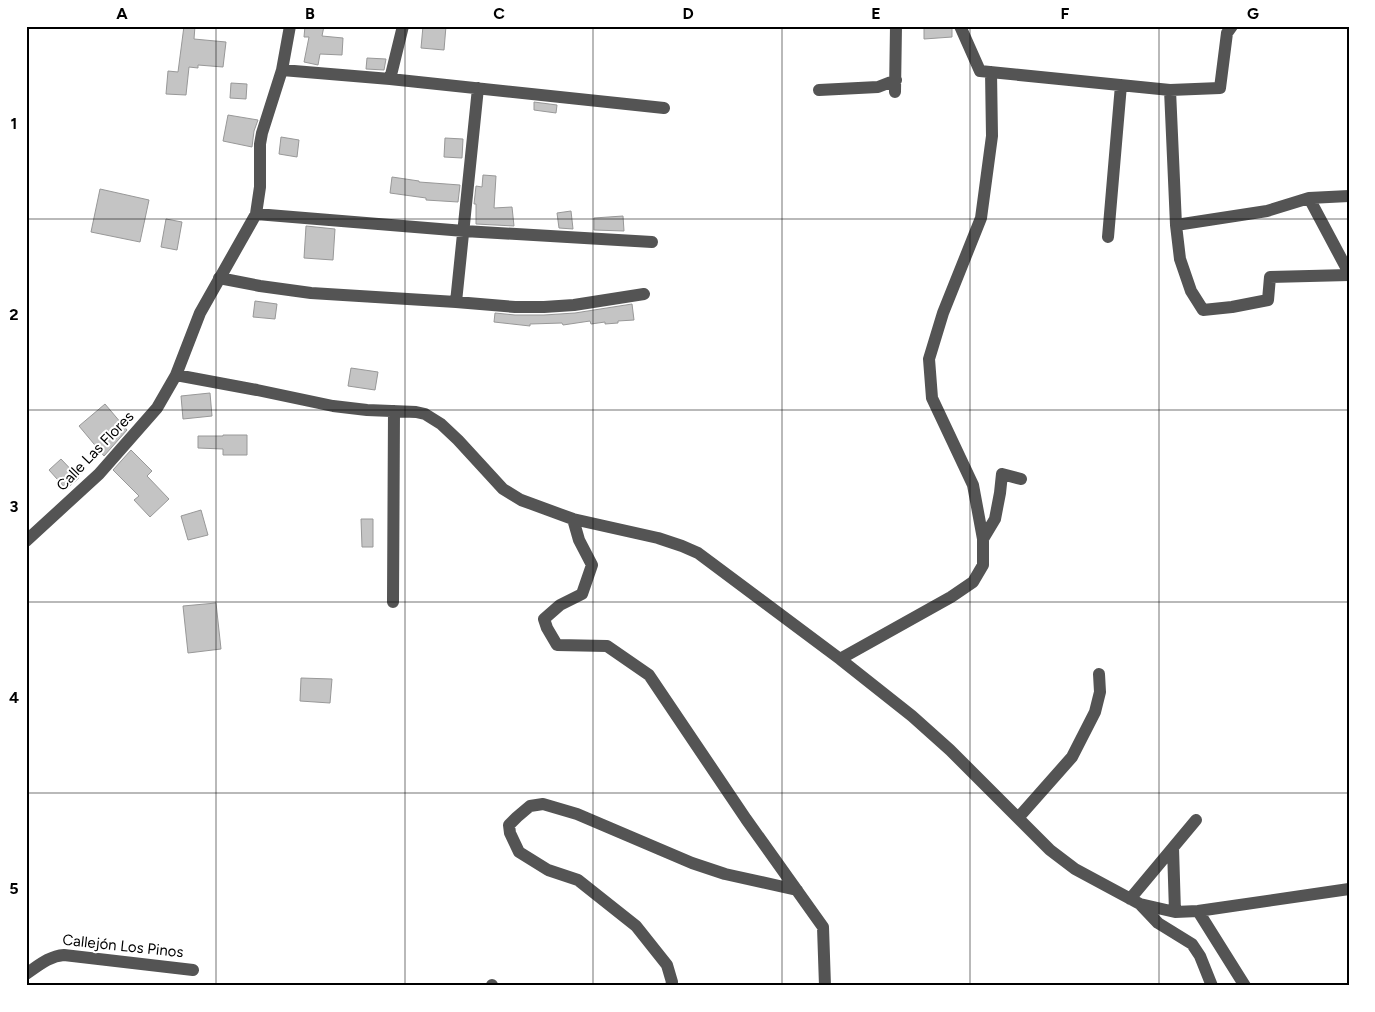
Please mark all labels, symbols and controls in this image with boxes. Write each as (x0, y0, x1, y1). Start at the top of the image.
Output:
text: A (116, 4, 128, 23)
text: B (305, 4, 315, 23)
text: C (493, 4, 505, 23)
text: D (682, 4, 694, 23)
text: E (871, 4, 881, 23)
text: F (1061, 4, 1070, 23)
text: G (1247, 4, 1259, 23)
text: 1 (11, 114, 17, 133)
text: 2 (9, 305, 19, 324)
street label: Calle Las Flores (53, 408, 137, 494)
text: 3 (10, 497, 19, 516)
text: 4 (9, 688, 19, 707)
text: 5 (9, 879, 19, 898)
street label: Callejón Los Pinos (62, 931, 184, 961)

